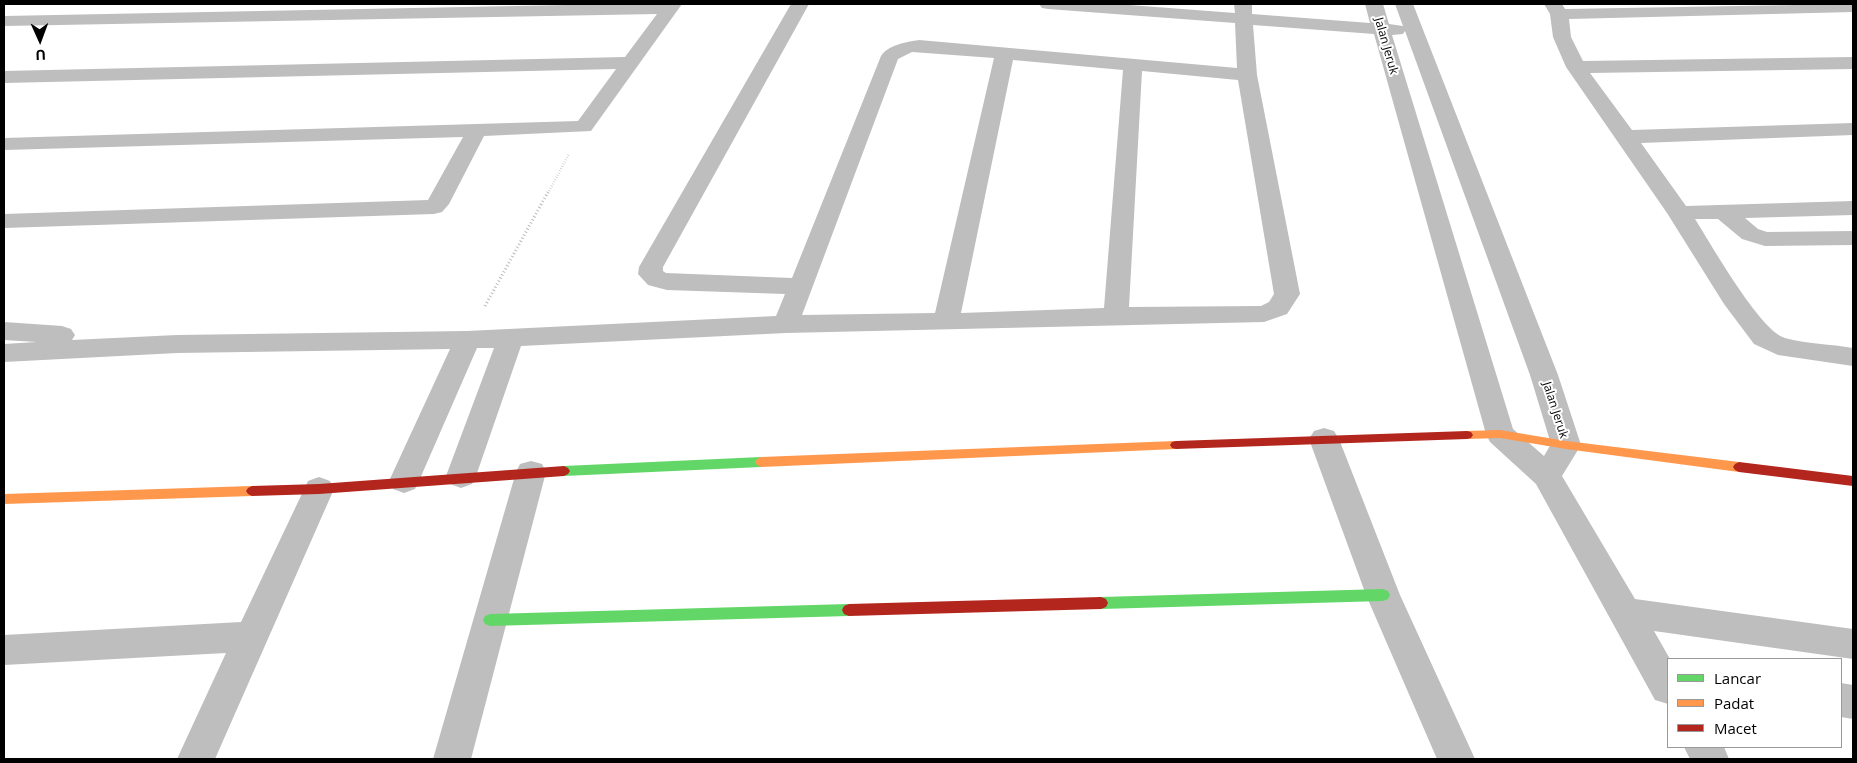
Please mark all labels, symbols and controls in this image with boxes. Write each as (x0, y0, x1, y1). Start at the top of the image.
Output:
north arrow (15, 15, 65, 65)
street label: Jalan Jeruk (1371, 16, 1401, 76)
text: U (35, 46, 46, 65)
street label: Jalan Jeruk (1539, 380, 1571, 440)
legend (1667, 658, 1842, 748)
text: Lancar (1714, 668, 1761, 688)
text: Padat (1714, 693, 1754, 713)
text: Macet (1714, 718, 1757, 738)

